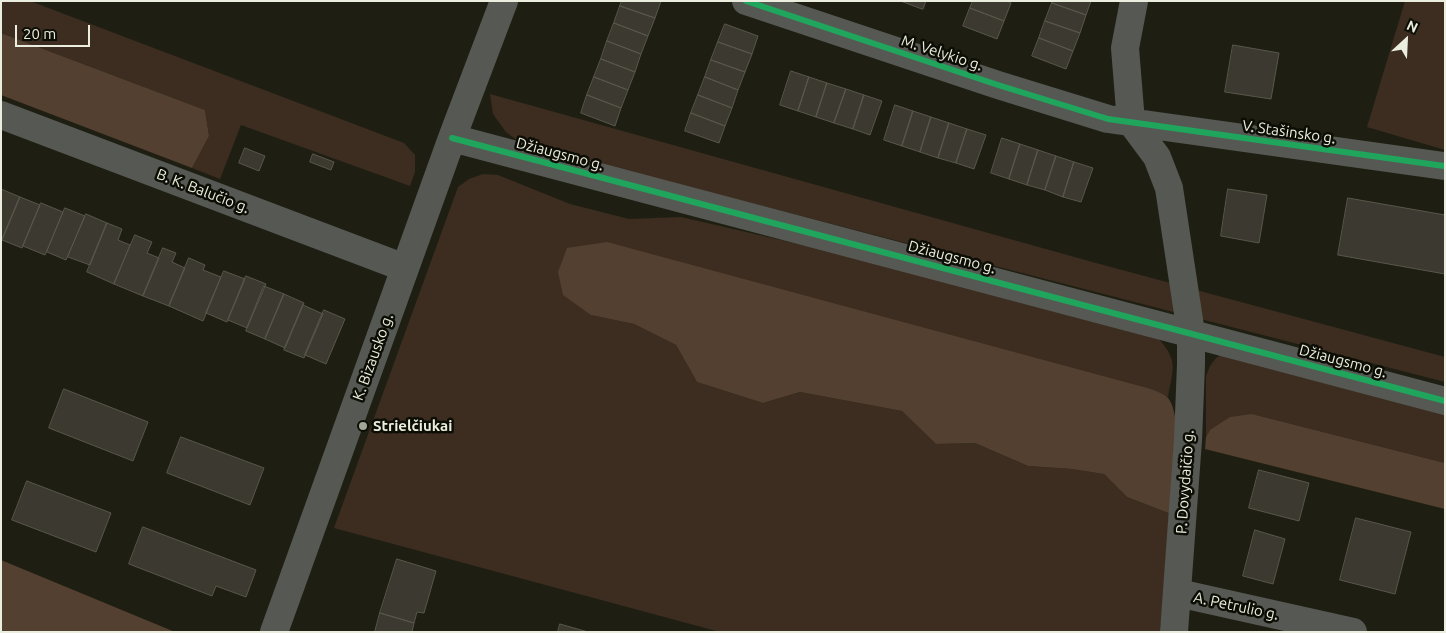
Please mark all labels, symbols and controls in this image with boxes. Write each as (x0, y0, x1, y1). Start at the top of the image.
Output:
scale bar (18, 15, 92, 47)
north arrow (1381, 15, 1431, 65)
text: N (1404, 17, 1420, 36)
text: 20 m (23, 25, 56, 42)
street label: M. Velykio g. (899, 31, 985, 75)
street label: V. Stašinsko g. (1241, 117, 1337, 147)
street label: Džiaugsmo g. (514, 134, 606, 174)
street label: B. K. Balučio g. (154, 165, 252, 217)
street label: Džiaugsmo g. (906, 237, 998, 277)
street label: K. Bizausko g. (349, 311, 397, 403)
street label: Džiaugsmo g. (1297, 341, 1389, 381)
place label: Strielčiukai (373, 417, 452, 435)
marker: Strielčiukai (357, 420, 369, 432)
street label: P. Dovydaičio g. (1172, 429, 1198, 535)
street label: A. Petrulio g. (1192, 588, 1280, 624)

